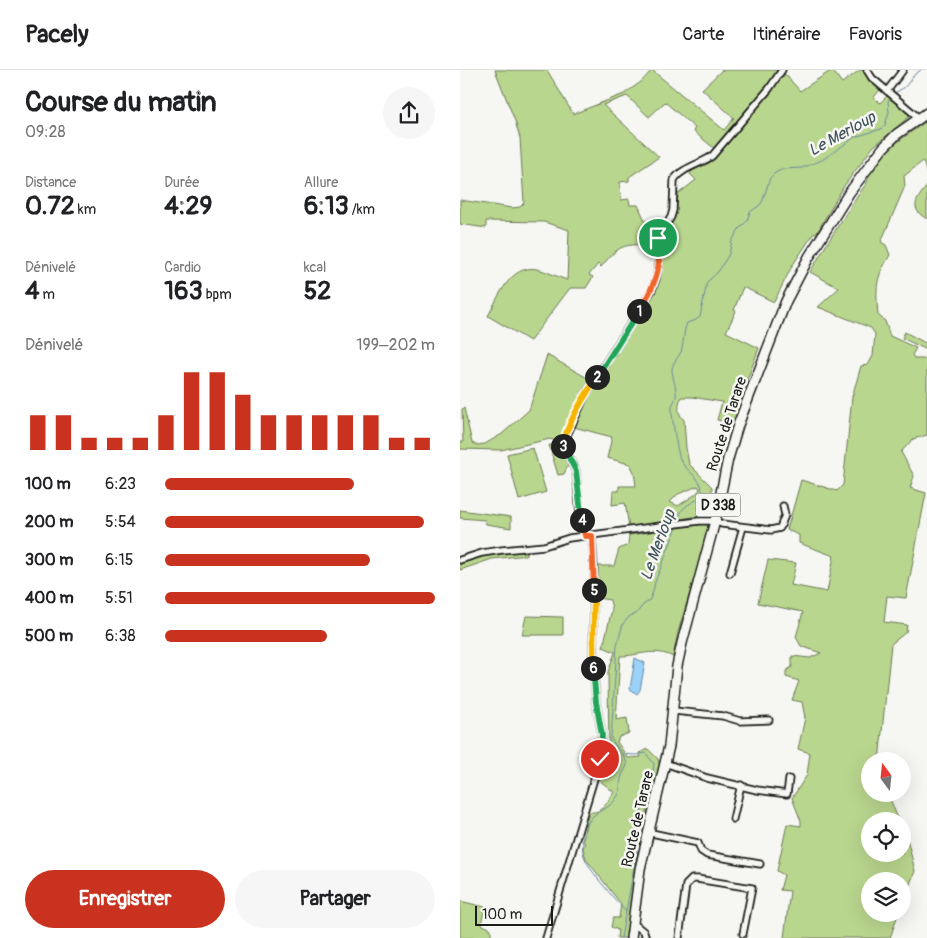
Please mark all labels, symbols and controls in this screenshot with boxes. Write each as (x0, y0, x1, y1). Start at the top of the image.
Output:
text: Pacely (25, 20, 88, 49)
text: Carte (682, 23, 724, 46)
text: Itinéraire (752, 23, 820, 46)
text: Favoris (848, 23, 902, 46)
text: Course du matin (25, 85, 217, 120)
button: share (383, 87, 435, 139)
water label: Le Merloup (805, 107, 880, 161)
text: 09:28 (25, 122, 65, 142)
text: Distance (25, 174, 76, 191)
text: Durée (164, 174, 199, 191)
text: Allure (304, 174, 338, 191)
text: 0.72 (25, 191, 75, 222)
text: 4:29 (164, 191, 212, 222)
text: 6:13 (304, 191, 349, 222)
text: km (75, 201, 96, 218)
text: /km (349, 201, 375, 218)
pin (637, 217, 679, 259)
icon: arrive (644, 224, 672, 252)
text: Dénivelé (25, 259, 76, 276)
text: Cardio (164, 259, 201, 276)
text: kcal (304, 259, 326, 276)
text: 4 (25, 276, 40, 307)
text: 163 (164, 276, 203, 307)
text: 52 (304, 276, 331, 307)
text: m (40, 286, 55, 303)
text: bpm (203, 286, 232, 303)
pin: 1 (626, 298, 652, 324)
text: 1 (637, 303, 642, 320)
text: Dénivelé (25, 335, 83, 355)
text: 199–202 m (356, 335, 435, 355)
pin: 2 (584, 364, 610, 390)
text: 2 (594, 369, 601, 386)
street label: Route de Tarare (703, 374, 751, 474)
pin: 3 (550, 434, 576, 458)
text: 3 (560, 438, 567, 455)
text: 100 m (25, 474, 71, 494)
text: 6:23 (105, 474, 136, 494)
road number: D 338 (696, 494, 740, 516)
water label: Le Merloup (636, 506, 680, 583)
pin: 4 (570, 508, 594, 532)
text: 200 m (25, 512, 73, 532)
text: 5:54 (105, 512, 136, 532)
text: 4 (578, 512, 587, 529)
text: 300 m (25, 550, 73, 570)
text: 6:15 (105, 550, 134, 570)
pin: 5 (582, 578, 606, 602)
text: 5 (591, 582, 598, 599)
text: 400 m (25, 588, 74, 608)
text: 5:51 (105, 588, 133, 608)
text: 500 m (25, 626, 73, 646)
text: 6:38 (105, 626, 136, 646)
pin: 6 (580, 656, 606, 680)
text: 6 (589, 660, 598, 677)
pin (579, 738, 621, 780)
icon: check (586, 745, 614, 773)
north arrow (861, 752, 911, 802)
map controls (861, 752, 911, 922)
street label: Route de Tarare (618, 768, 658, 869)
button: locate (861, 812, 911, 862)
button: Enregistrer (25, 870, 225, 928)
button: Partager (235, 870, 435, 928)
button: layers (861, 872, 911, 922)
scale bar (475, 903, 552, 926)
text: 100 m (482, 906, 522, 923)

